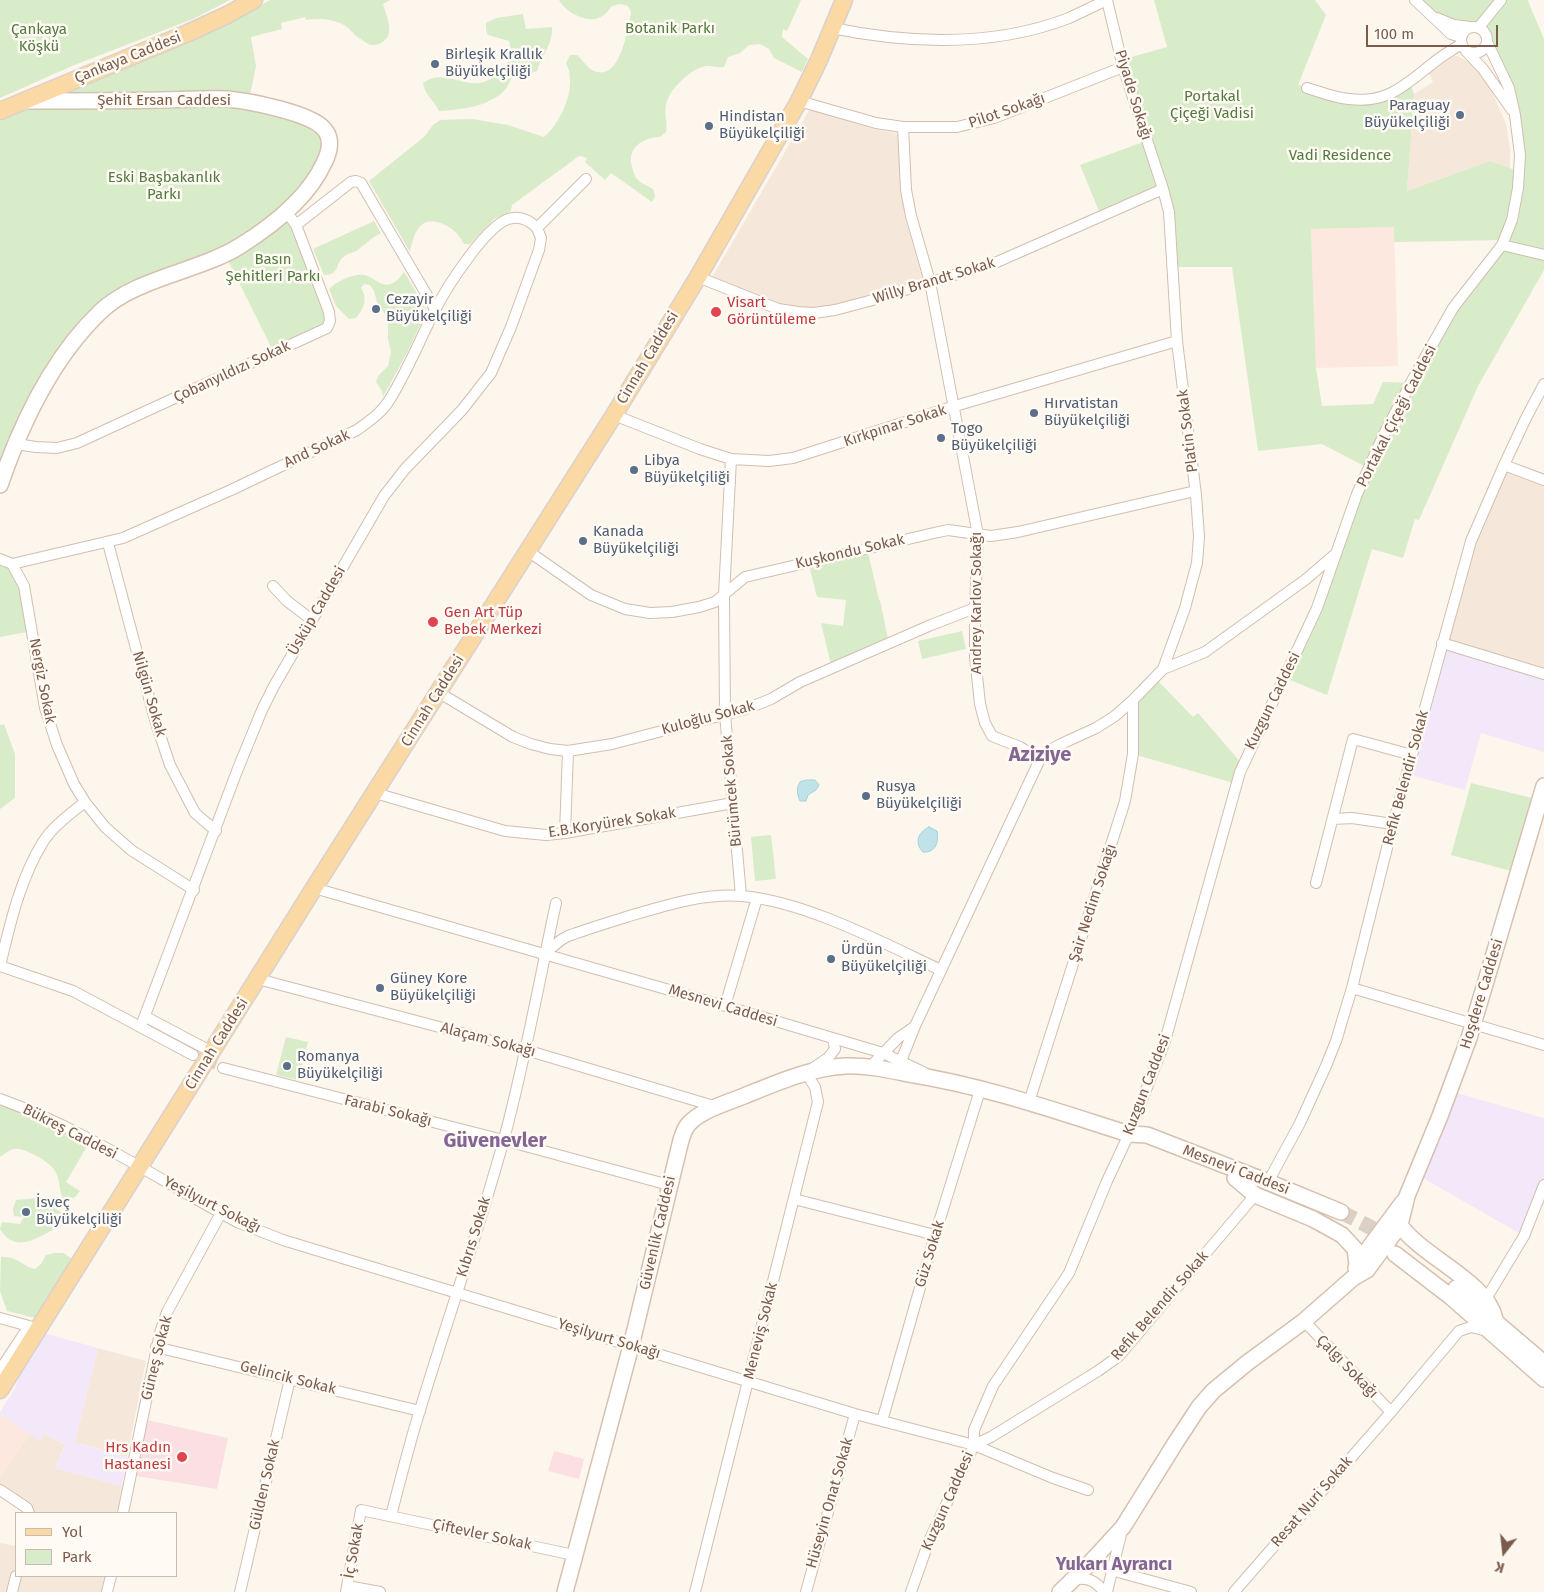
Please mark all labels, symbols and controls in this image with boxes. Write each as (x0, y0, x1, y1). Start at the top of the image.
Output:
scale bar (1369, 15, 1502, 47)
park label: Botanik Parkı (625, 20, 715, 38)
park label: Çankaya Köşkü (11, 21, 67, 56)
text: 100 m (1374, 25, 1414, 43)
street label: Çankaya Caddesi (72, 28, 184, 88)
place label: Birleşik Krallık Büyükelçiliği (445, 46, 542, 81)
street label: Piyade Sokağı (1111, 48, 1155, 142)
marker: Birleşik Krallık Büyükelçiliği (429, 58, 441, 70)
park label: Portakal Çiçeği Vadisi (1170, 88, 1254, 123)
street label: Pilot Sokağı (966, 89, 1048, 133)
street label: Şehit Ersan Caddesi (97, 92, 231, 110)
place label: Paraguay Büyükelçiliği (1364, 97, 1450, 132)
place label: Hindistan Büyükelçiliği (719, 108, 805, 143)
marker: Paraguay Büyükelçiliği (1454, 109, 1466, 121)
marker: Hindistan Büyükelçiliği (703, 120, 715, 132)
park label: Vadi Residence (1289, 147, 1391, 165)
park label: Eski Başbakanlık Parkı (108, 169, 220, 204)
park label: Basın Şehitleri Parkı (226, 251, 320, 286)
street label: Willy Brandt Sokak (871, 254, 997, 308)
place label: Cezayir Büyükelçiliği (386, 291, 472, 326)
place label: Visart Görüntüleme (727, 294, 816, 329)
marker: Cezayir Büyükelçiliği (370, 303, 382, 315)
marker: Visart Görüntüleme (709, 305, 723, 319)
street label: Cinnah Caddesi (613, 308, 683, 408)
street label: Çobanyıldızı Sokak (171, 337, 293, 407)
street label: Portakal Çiçeği Caddesi (1353, 342, 1441, 490)
street label: Platin Sokak (1174, 388, 1202, 474)
place label: Hırvatistan Büyükelçiliği (1044, 395, 1130, 430)
street label: Kırkpınar Sokak (842, 401, 948, 451)
marker: Hırvatistan Büyükelçiliği (1028, 407, 1040, 419)
place label: Togo Büyükelçiliği (951, 420, 1037, 455)
street label: And Sokak (281, 426, 353, 472)
marker: Togo Büyükelçiliği (935, 432, 947, 444)
place label: Libya Büyükelçiliği (644, 452, 730, 487)
marker: Libya Büyükelçiliği (628, 464, 640, 476)
place label: Kanada Büyükelçiliği (593, 523, 679, 558)
street label: Kuşkondu Sokak (794, 531, 906, 573)
street label: Andrey Karlov Sokağı (968, 532, 986, 674)
marker: Kanada Büyükelçiliği (577, 535, 589, 547)
street label: Üsküp Caddesi (284, 563, 350, 659)
place label: Gen Art Tüp Bebek Merkezi (444, 604, 542, 639)
marker: Gen Art Tüp Bebek Merkezi (426, 615, 440, 629)
street label: Nergiz Sokak (25, 637, 59, 725)
street label: Nilgün Sokak (128, 649, 170, 739)
street label: Kuzgun Caddesi (1242, 649, 1304, 753)
street label: Cinnah Caddesi (398, 652, 468, 750)
street label: Kuloğlu Sokak (659, 697, 757, 739)
street label: Refik Belendir Sokak (1379, 709, 1433, 847)
street label: Bürümcek Sokak (718, 734, 746, 848)
district label: Aziziye (1009, 743, 1071, 767)
place label: Rusya Büyükelçiliği (876, 778, 962, 813)
marker: Rusya Büyükelçiliği (860, 790, 872, 802)
street label: E.B.Koryürek Sokak (547, 804, 677, 842)
street label: Şair Nedim Sokağı (1065, 842, 1121, 964)
street label: Hoşdere Caddesi (1457, 937, 1507, 1051)
place label: Ürdün Büyükelçiliği (841, 941, 927, 976)
marker: Ürdün Büyükelçiliği (825, 953, 837, 965)
place label: Güney Kore Büyükelçiliği (390, 970, 476, 1005)
street label: Mesnevi Caddesi (666, 981, 780, 1031)
marker: Güney Kore Büyükelçiliği (374, 982, 386, 994)
street label: Cinnah Caddesi (182, 995, 252, 1093)
street label: Alaçam Sokağı (439, 1019, 537, 1061)
street label: Kuzgun Caddesi (1119, 1032, 1175, 1138)
place label: Romanya Büyükelçiliği (297, 1048, 383, 1083)
marker: Romanya Büyükelçiliği (281, 1060, 293, 1072)
street label: Farabi Sokağı (342, 1091, 434, 1131)
street label: Bükreş Caddesi (20, 1100, 120, 1164)
district label: Güvenevler (443, 1129, 547, 1153)
street label: Mesnevi Caddesi (1180, 1141, 1292, 1199)
street label: Yeşilyurt Sokağı (160, 1173, 264, 1237)
street label: Güvenlik Caddesi (636, 1174, 680, 1292)
place label: İsveç Büyükelçiliği (36, 1194, 122, 1229)
street label: Kıbrıs Sokak (453, 1195, 495, 1279)
marker: İsveç Büyükelçiliği (20, 1206, 32, 1218)
street label: Güz Sokak (911, 1218, 949, 1290)
street label: Refik Belendir Sokak (1108, 1248, 1212, 1364)
street label: Meneviş Sokak (740, 1281, 782, 1381)
street label: Güneş Sokak (138, 1314, 176, 1402)
street label: Yeşilyurt Sokağı (555, 1315, 663, 1363)
street label: Çalgı Sokağı (1312, 1332, 1382, 1402)
street label: Gelincik Sokak (238, 1357, 338, 1399)
street label: Hüseyin Onat Sokak (803, 1435, 857, 1571)
street label: Gülden Sokak (246, 1438, 284, 1532)
place label: Hrs Kadın Hastanesi (104, 1439, 171, 1474)
street label: Kuzgun Caddesi (918, 1449, 978, 1553)
marker: Hrs Kadın Hastanesi (175, 1450, 189, 1464)
street label: Resat Nuri Sokak (1268, 1453, 1356, 1551)
legend (15, 1512, 178, 1577)
street label: Çiftevler Sokak (431, 1516, 533, 1554)
street label: İç Sokak (340, 1522, 368, 1580)
text: Yol (62, 1523, 83, 1541)
north arrow (1479, 1527, 1529, 1577)
text: Park (62, 1548, 92, 1566)
district label: Yukarı Ayrancı (1056, 1554, 1172, 1576)
text: K (1493, 1558, 1506, 1576)

